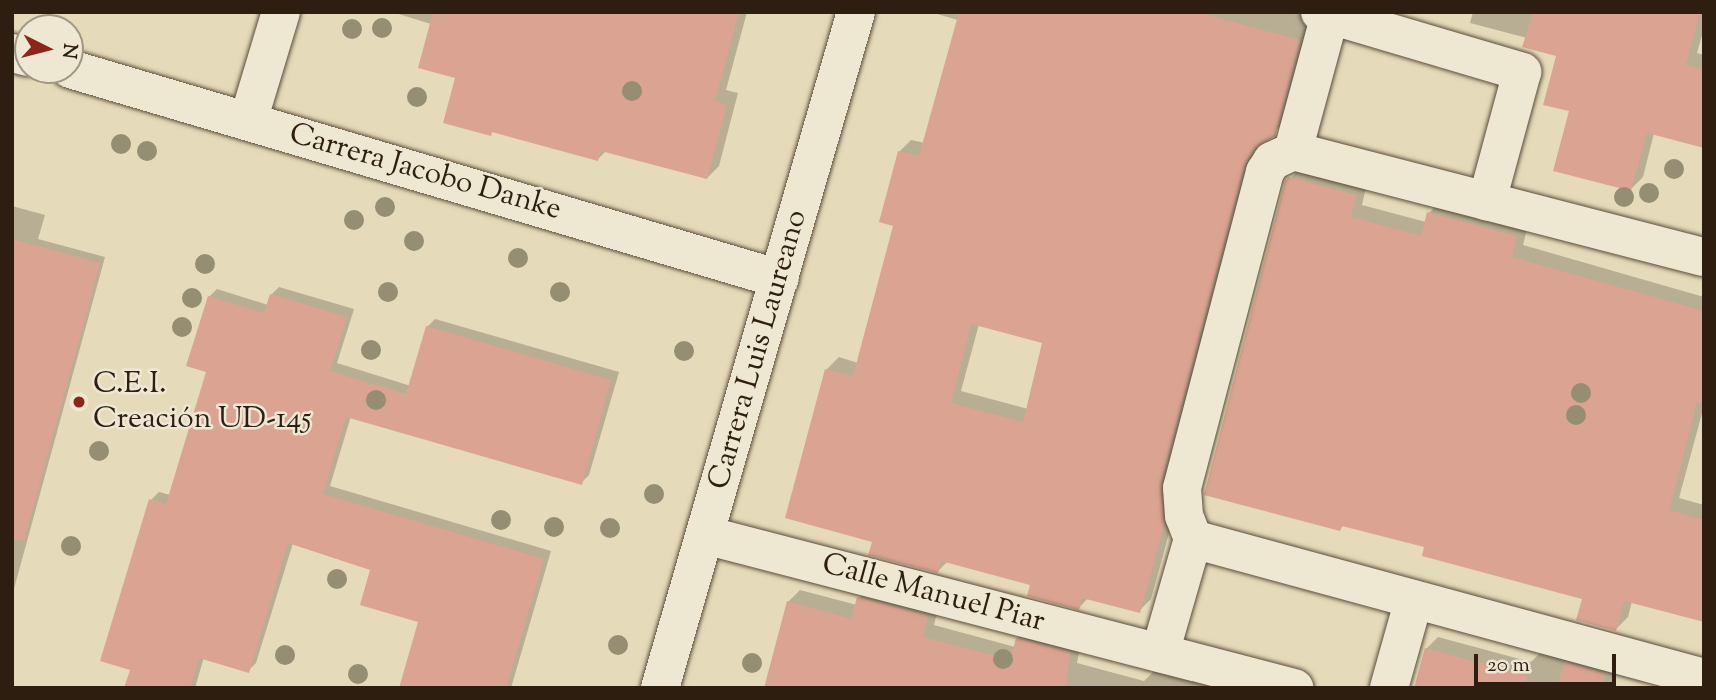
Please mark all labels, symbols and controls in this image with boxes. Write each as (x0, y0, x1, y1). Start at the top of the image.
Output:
north arrow (14, 14, 84, 84)
text: N (54, 42, 83, 60)
street label: Carrera Jacobo Danke (285, 117, 565, 229)
street label: Carrera Luis Laureano (702, 206, 816, 494)
place label: C.E.I. Creación UD-145 (93, 367, 312, 438)
marker: C.E.I. Creación UD-145 (71, 394, 87, 410)
street label: Calle Manuel Piar (818, 547, 1048, 641)
scale bar (1478, 640, 1620, 684)
text: 20 m (1487, 651, 1530, 681)

